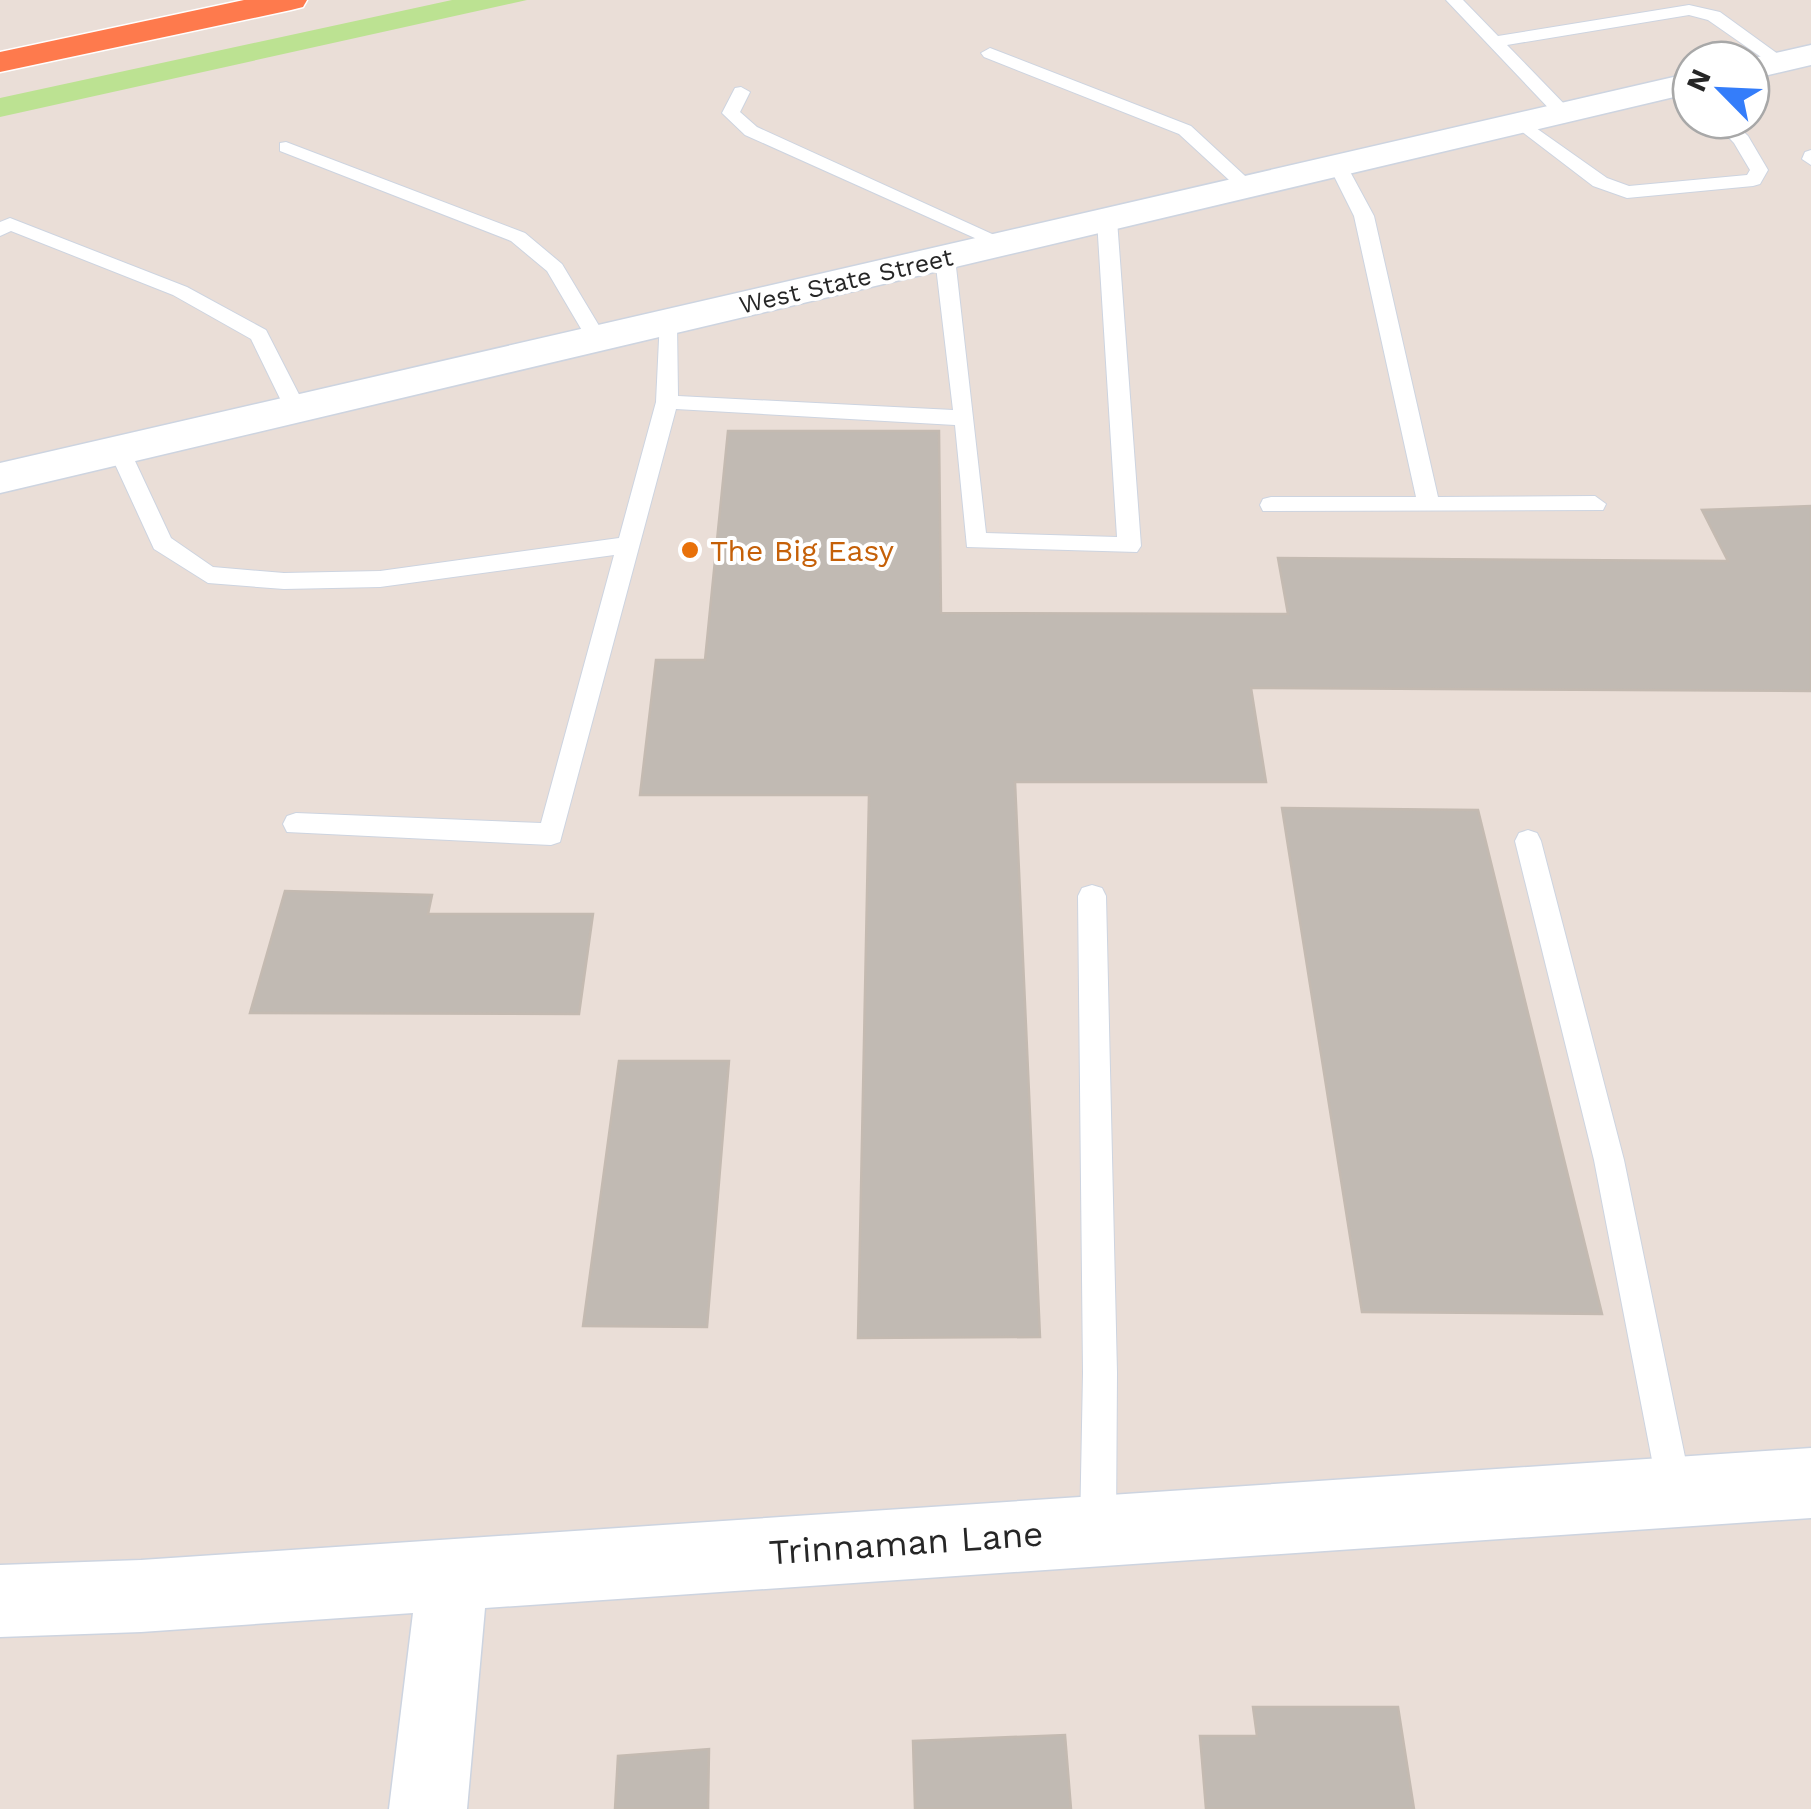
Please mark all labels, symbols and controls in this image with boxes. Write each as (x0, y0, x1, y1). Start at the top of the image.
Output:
north arrow (1671, 40, 1771, 140)
text: N (1679, 64, 1718, 96)
street label: West State Street (736, 242, 956, 320)
place label: The Big Easy (710, 533, 894, 568)
marker: The Big Easy (679, 539, 701, 561)
street label: Trinnaman Lane (767, 1512, 1045, 1574)

